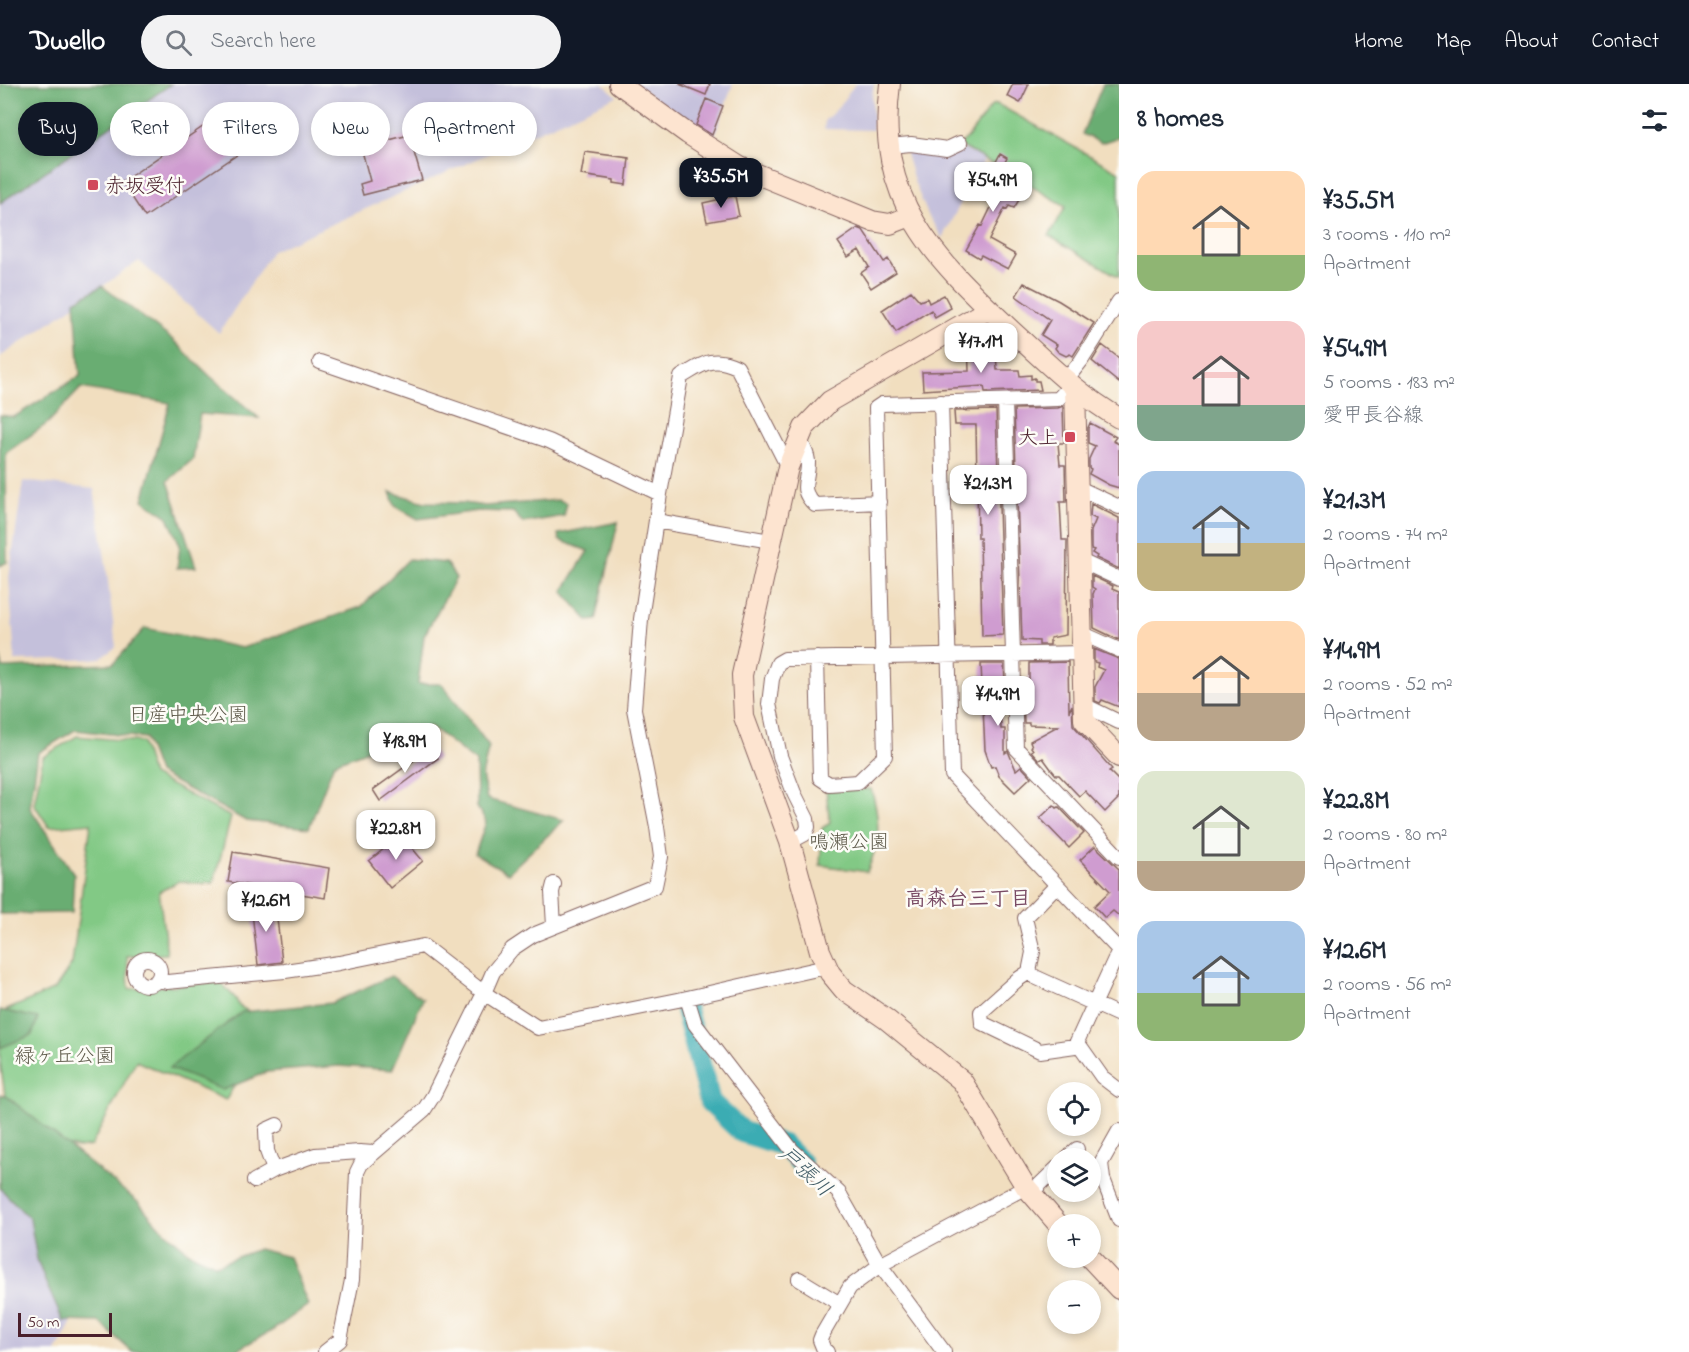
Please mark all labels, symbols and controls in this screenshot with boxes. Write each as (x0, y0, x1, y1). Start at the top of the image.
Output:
search box (141, 15, 561, 69)
text: Dwello (30, 22, 105, 63)
icon: search (162, 26, 195, 59)
text: Search here (210, 26, 316, 58)
text: Home (1354, 27, 1403, 57)
text: Map (1436, 27, 1471, 57)
text: About (1504, 27, 1558, 57)
text: Contact (1591, 27, 1659, 57)
text: 8 homes (1137, 101, 1224, 139)
chip: Buy (18, 102, 98, 156)
chip: Rent (110, 102, 190, 156)
chip: Filters (202, 102, 299, 156)
chip: New (311, 102, 390, 156)
chip: Apartment (402, 102, 537, 156)
icon: filters (1638, 104, 1671, 137)
pin: ¥35.5M (672, 158, 770, 209)
pin: ¥54.9M (944, 162, 1042, 213)
text: ¥35.5M (693, 163, 749, 192)
text: ¥54.9M (968, 167, 1018, 196)
place label: 赤坂受付 (105, 173, 185, 202)
marker: 赤坂受付 (86, 178, 100, 192)
text: ¥35.5M (1323, 183, 1395, 221)
icon: home (1185, 195, 1257, 267)
text: 3 rooms · 110 m² (1323, 221, 1451, 250)
text: Apartment (1323, 250, 1411, 279)
pin: ¥17.1M (932, 323, 1030, 374)
text: ¥17.1M (959, 328, 1003, 357)
text: ¥54.9M (1323, 331, 1388, 369)
icon: home (1185, 345, 1257, 417)
text: 5 rooms · 183 m² (1323, 369, 1455, 398)
text: 愛甲長谷線 (1323, 402, 1423, 431)
place label: 大上 (1018, 425, 1058, 454)
marker: 大上 (1063, 430, 1077, 444)
pin: ¥21.3M (939, 465, 1037, 516)
text: ¥21.3M (964, 470, 1012, 499)
text: ¥21.3M (1323, 483, 1386, 521)
icon: home (1185, 495, 1257, 567)
text: 2 rooms · 74 m² (1323, 521, 1448, 550)
text: Apartment (1323, 550, 1411, 579)
text: ¥14.9M (1323, 633, 1381, 671)
icon: home (1185, 645, 1257, 717)
text: 2 rooms · 52 m² (1323, 671, 1453, 700)
pin: ¥14.9M (949, 676, 1047, 727)
text: ¥14.9M (976, 681, 1020, 710)
text: Apartment (1323, 700, 1411, 729)
park label: 日産中央公園 (128, 702, 248, 731)
pin: ¥18.9M (356, 723, 454, 774)
text: ¥18.9M (383, 728, 427, 757)
text: ¥22.8M (1323, 783, 1390, 821)
icon: home (1185, 795, 1257, 867)
pin: ¥22.8M (347, 810, 445, 861)
text: ¥22.8M (370, 815, 422, 844)
text: 2 rooms · 80 m² (1323, 821, 1448, 850)
park label: 鳴瀬公園 (809, 829, 889, 858)
text: Apartment (1323, 850, 1411, 879)
pin: ¥12.6M (217, 882, 315, 933)
district label: 高森台三丁目 (905, 885, 1031, 915)
text: ¥12.6M (241, 887, 291, 916)
text: ¥12.6M (1323, 933, 1387, 971)
icon: home (1185, 945, 1257, 1017)
text: 2 rooms · 56 m² (1323, 971, 1452, 1000)
text: Apartment (1323, 1000, 1411, 1029)
park label: 緑ヶ丘公園 (15, 1043, 115, 1072)
map controls (1047, 1082, 1101, 1334)
button: locate (1047, 1082, 1101, 1136)
water label: 戸張川 (771, 1140, 838, 1205)
button: layers (1047, 1148, 1101, 1202)
button: + (1047, 1214, 1101, 1268)
button: − (1047, 1280, 1101, 1334)
scale bar (18, 1310, 112, 1338)
text: 50 m (27, 1311, 59, 1335)

